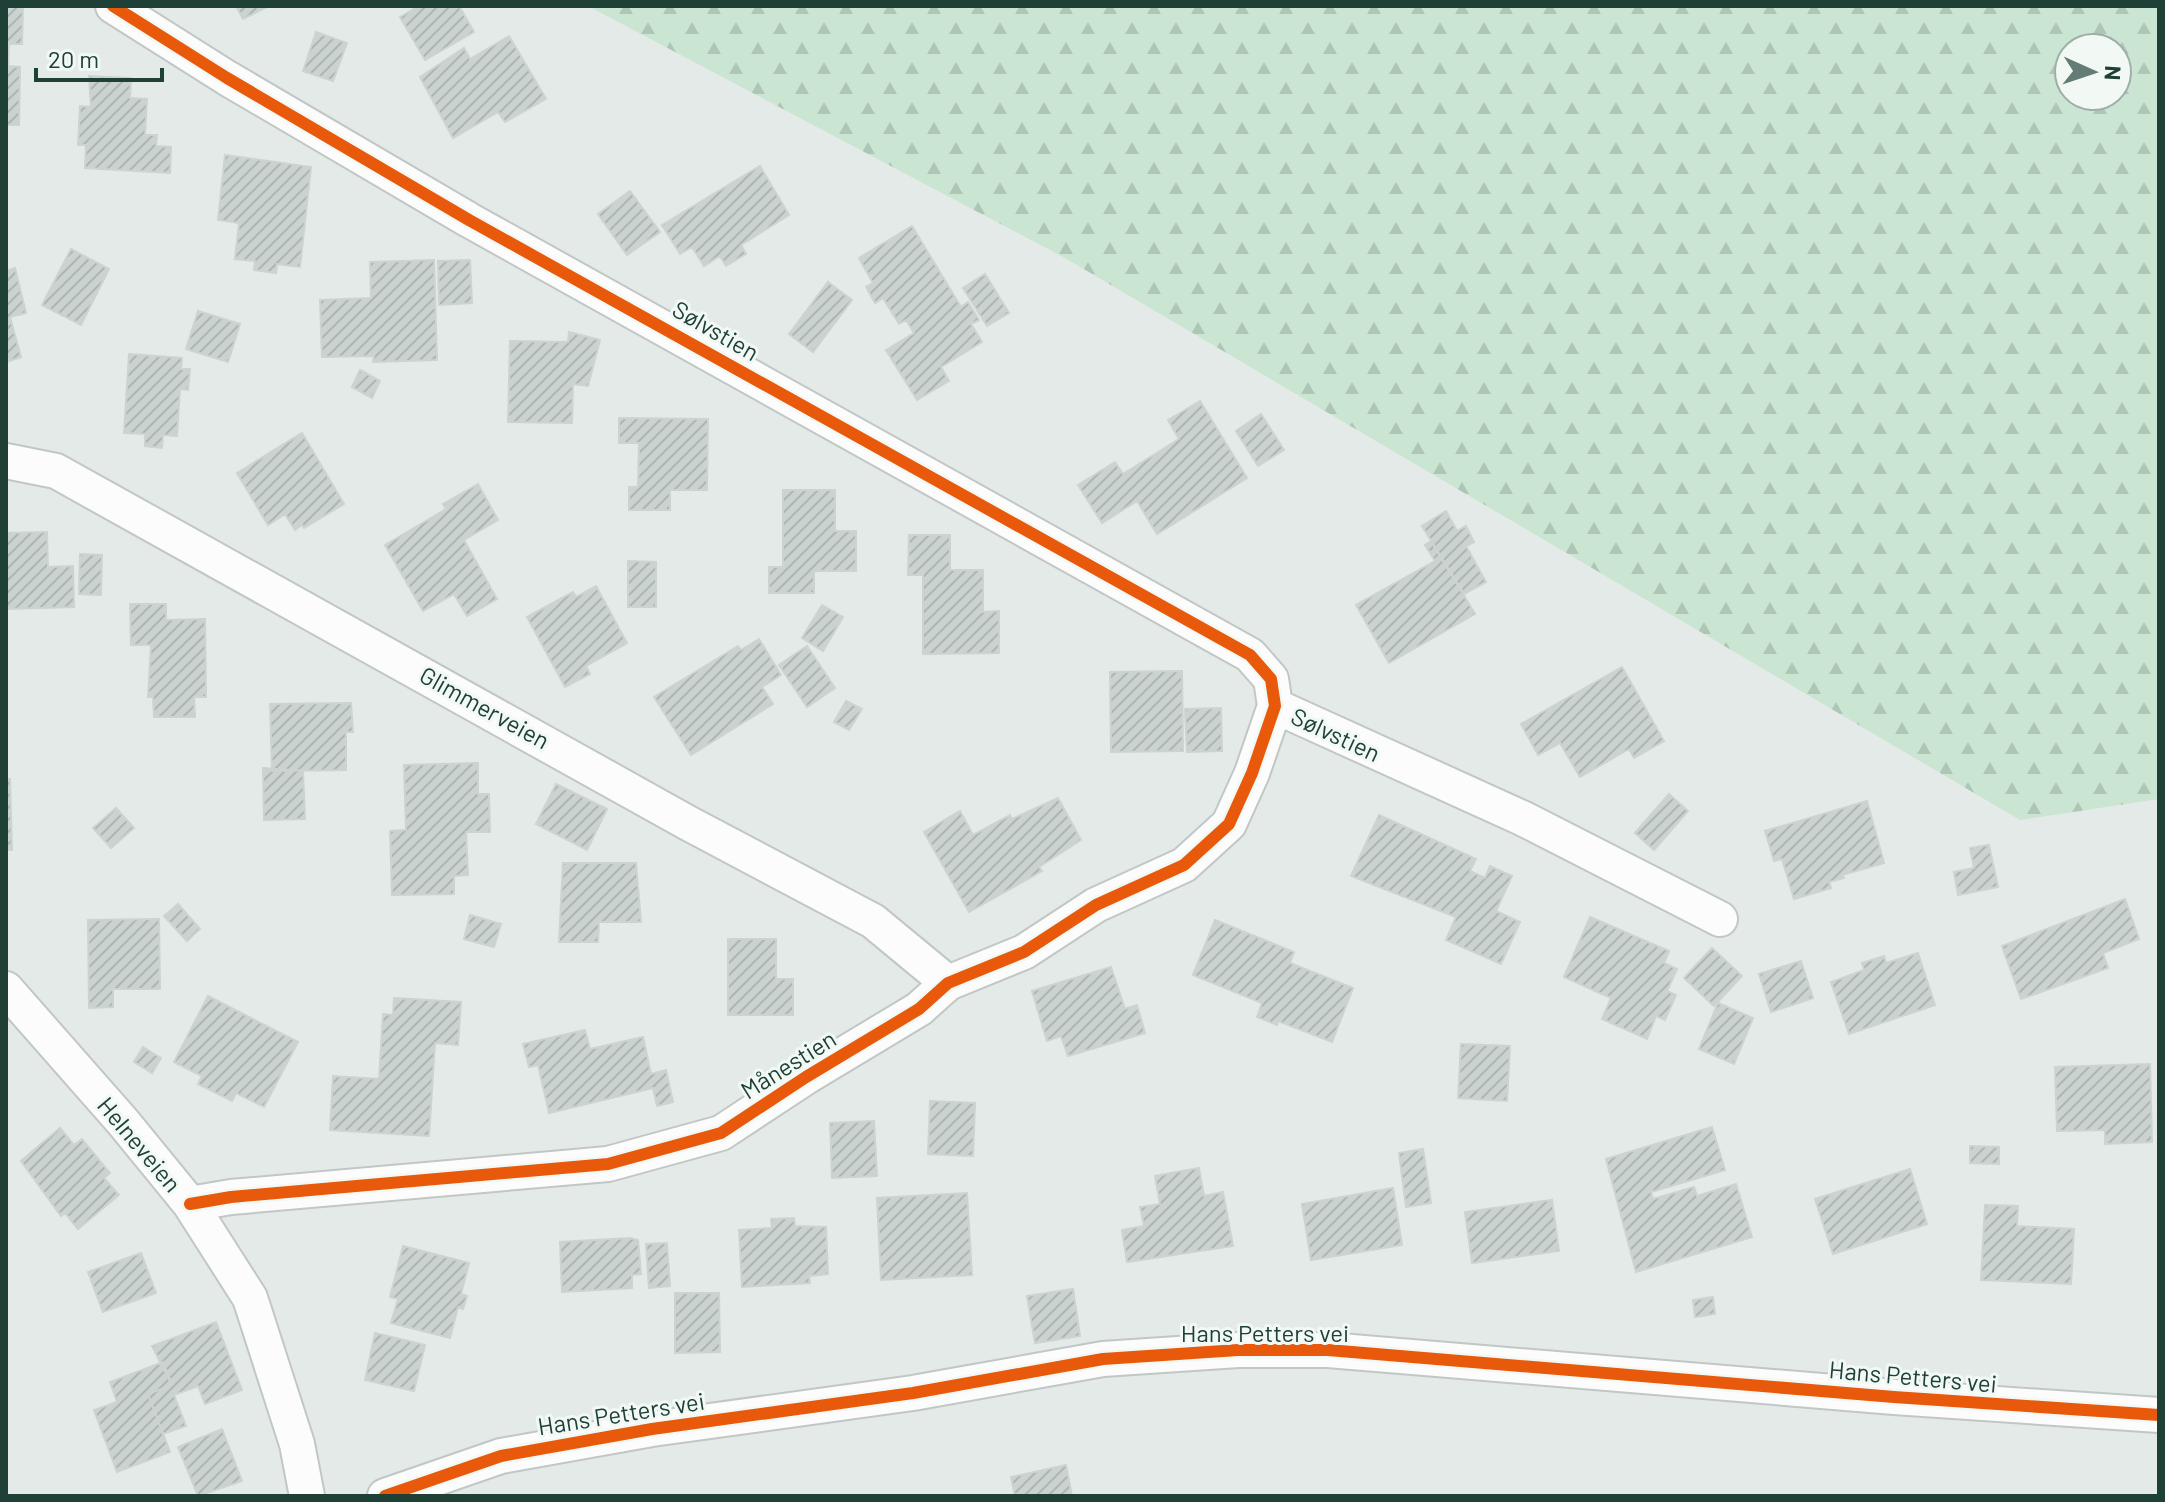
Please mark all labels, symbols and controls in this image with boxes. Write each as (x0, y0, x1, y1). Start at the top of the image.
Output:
scale bar (36, 32, 162, 82)
north arrow (2053, 32, 2133, 112)
text: 20 m (48, 44, 99, 73)
text: N (2101, 65, 2127, 81)
street label: Sølvstien (668, 294, 764, 366)
street label: Glimmerveien (415, 659, 555, 755)
street label: Sølvstien (1287, 701, 1385, 767)
street label: Månestien (735, 1023, 841, 1105)
street label: Helneveien (92, 1091, 188, 1197)
street label: Hans Petters vei (1181, 1318, 1349, 1347)
street label: Hans Petters vei (1828, 1354, 1998, 1398)
street label: Hans Petters vei (536, 1386, 706, 1440)

